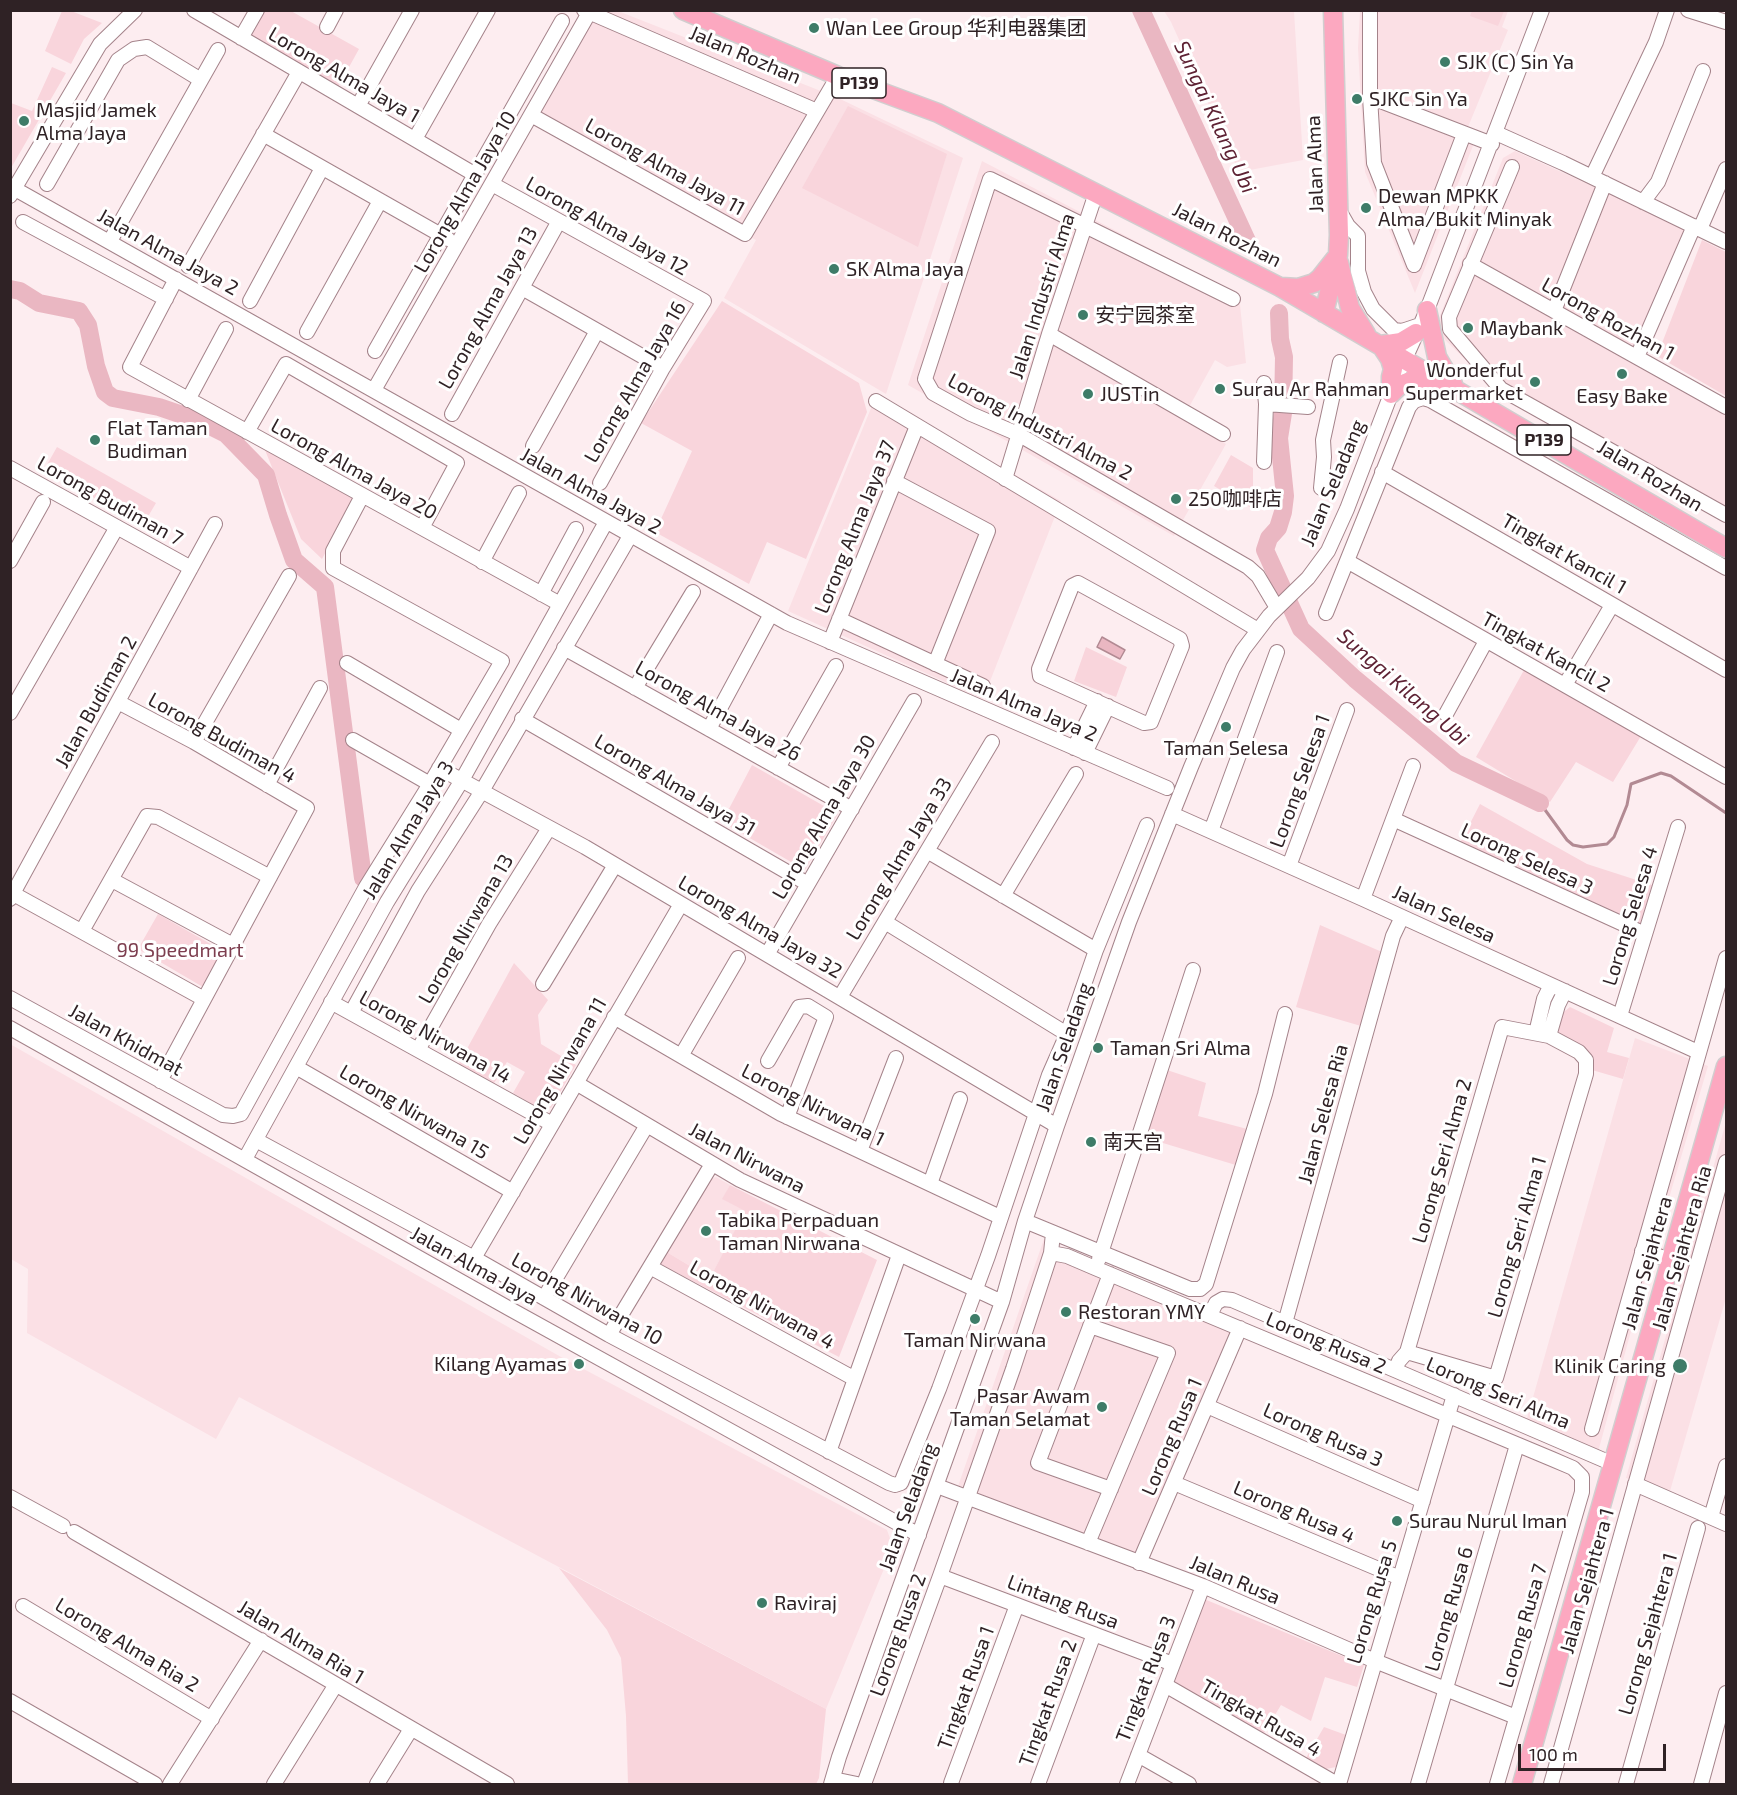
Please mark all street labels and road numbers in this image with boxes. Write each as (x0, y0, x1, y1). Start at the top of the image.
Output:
street label: Jalan Rozhan (686, 21, 804, 89)
street label: Lorong Alma Jaya 1 (264, 22, 424, 128)
road number: P139 (832, 68, 886, 98)
street label: Lorong Alma Jaya 10 (409, 107, 521, 277)
street label: Lorong Alma Jaya 11 (581, 113, 749, 221)
street label: Jalan Alma (1301, 115, 1329, 213)
street label: Lorong Alma Jaya 12 (522, 171, 692, 281)
street label: Jalan Rozhan (1169, 197, 1285, 273)
street label: Jalan Alma Jaya 2 (93, 203, 243, 301)
street label: Jalan Industri Alma (1004, 210, 1080, 382)
street label: Lorong Alma Jaya 13 (433, 223, 543, 393)
street label: Lorong Rozhan 1 (1537, 273, 1679, 365)
street label: Lorong Alma Jaya 16 (579, 297, 691, 467)
street label: Lorong Industri Alma 2 (944, 368, 1136, 486)
street label: Lorong Alma Jaya 20 (267, 413, 441, 525)
street label: Jalan Seladang (1296, 416, 1370, 550)
road number: P139 (1517, 425, 1571, 455)
street label: Jalan Rozhan (1593, 435, 1707, 517)
street label: Lorong Alma Jaya 37 (809, 437, 901, 617)
street label: Jalan Alma Jaya 2 (516, 442, 666, 540)
street label: Lorong Budiman 7 (33, 451, 187, 551)
street label: Tingkat Kancil 1 (1497, 509, 1631, 599)
street label: Tingkat Kancil 2 (1477, 607, 1615, 697)
street label: Jalan Budiman 2 (50, 632, 142, 772)
street label: Lorong Alma Jaya 26 (631, 655, 805, 767)
street label: Jalan Alma Jaya 2 (947, 663, 1101, 747)
street label: Lorong Budiman 4 (144, 687, 300, 789)
street label: Lorong Selesa 1 (1265, 711, 1335, 851)
street label: Lorong Alma Jaya 31 (590, 729, 760, 841)
street label: Lorong Alma Jaya 30 (767, 730, 881, 904)
street label: Jalan Alma Jaya 3 (357, 757, 459, 903)
street label: Lorong Alma Jaya 33 (841, 773, 957, 945)
street label: Lorong Selesa 3 (1457, 818, 1597, 900)
street label: Lorong Selesa 4 (1597, 843, 1663, 989)
street label: Lorong Nirwana 13 (413, 850, 519, 1008)
street label: Lorong Alma Jaya 32 (674, 870, 846, 984)
street label: Jalan Selesa (1389, 880, 1499, 948)
street label: Jalan Seladang (1031, 979, 1097, 1115)
street label: Lorong Nirwana 14 (355, 985, 515, 1089)
street label: Lorong Nirwana 11 (508, 993, 612, 1149)
street label: Jalan Khidmat (65, 999, 187, 1081)
street label: Jalan Selesa Ria (1293, 1042, 1353, 1186)
street label: Lorong Nirwana 1 (737, 1059, 889, 1151)
street label: Lorong Nirwana 15 (335, 1060, 493, 1164)
street label: Lorong Seri Alma 2 (1407, 1076, 1477, 1246)
street label: Jalan Nirwana (685, 1117, 809, 1199)
street label: Lorong Seri Alma 1 (1482, 1154, 1552, 1320)
street label: Jalan Sejahtera Ria (1647, 1163, 1717, 1333)
street label: Jalan Sejahtera (1616, 1194, 1678, 1332)
street label: Jalan Alma Jaya (406, 1221, 542, 1311)
street label: Lorong Nirwana 10 (507, 1247, 667, 1351)
street label: Lorong Nirwana 4 (685, 1255, 839, 1355)
street label: Lorong Rusa 2 (1262, 1307, 1390, 1379)
street label: Lorong Seri Alma (1422, 1352, 1574, 1434)
street label: Lorong Rusa 1 (1136, 1375, 1208, 1499)
street label: Lorong Rusa 3 (1259, 1398, 1387, 1472)
street label: Jalan Seladang (874, 1440, 942, 1574)
street label: Lorong Rusa 4 (1230, 1476, 1358, 1548)
street label: Jalan Sejahtera 1 (1555, 1506, 1619, 1656)
street label: Lorong Rusa 5 (1342, 1537, 1402, 1667)
street label: Lorong Rusa 6 (1420, 1544, 1478, 1674)
street label: Jalan Rusa (1186, 1550, 1284, 1610)
street label: Lorong Sejahtera 1 (1613, 1550, 1683, 1718)
street label: Lorong Rusa 7 (1494, 1561, 1552, 1691)
street label: Lorong Rusa 2 (865, 1570, 931, 1700)
street label: Lintang Rusa (1004, 1570, 1122, 1634)
street label: Lorong Alma Ria 2 (51, 1593, 203, 1697)
street label: Jalan Alma Ria 1 (234, 1595, 368, 1689)
street label: Tingkat Rusa 3 (1111, 1613, 1181, 1745)
street label: Tingkat Rusa 1 (933, 1623, 999, 1753)
street label: Tingkat Rusa 2 (1014, 1636, 1082, 1770)
street label: Tingkat Rusa 4 (1197, 1674, 1325, 1762)

